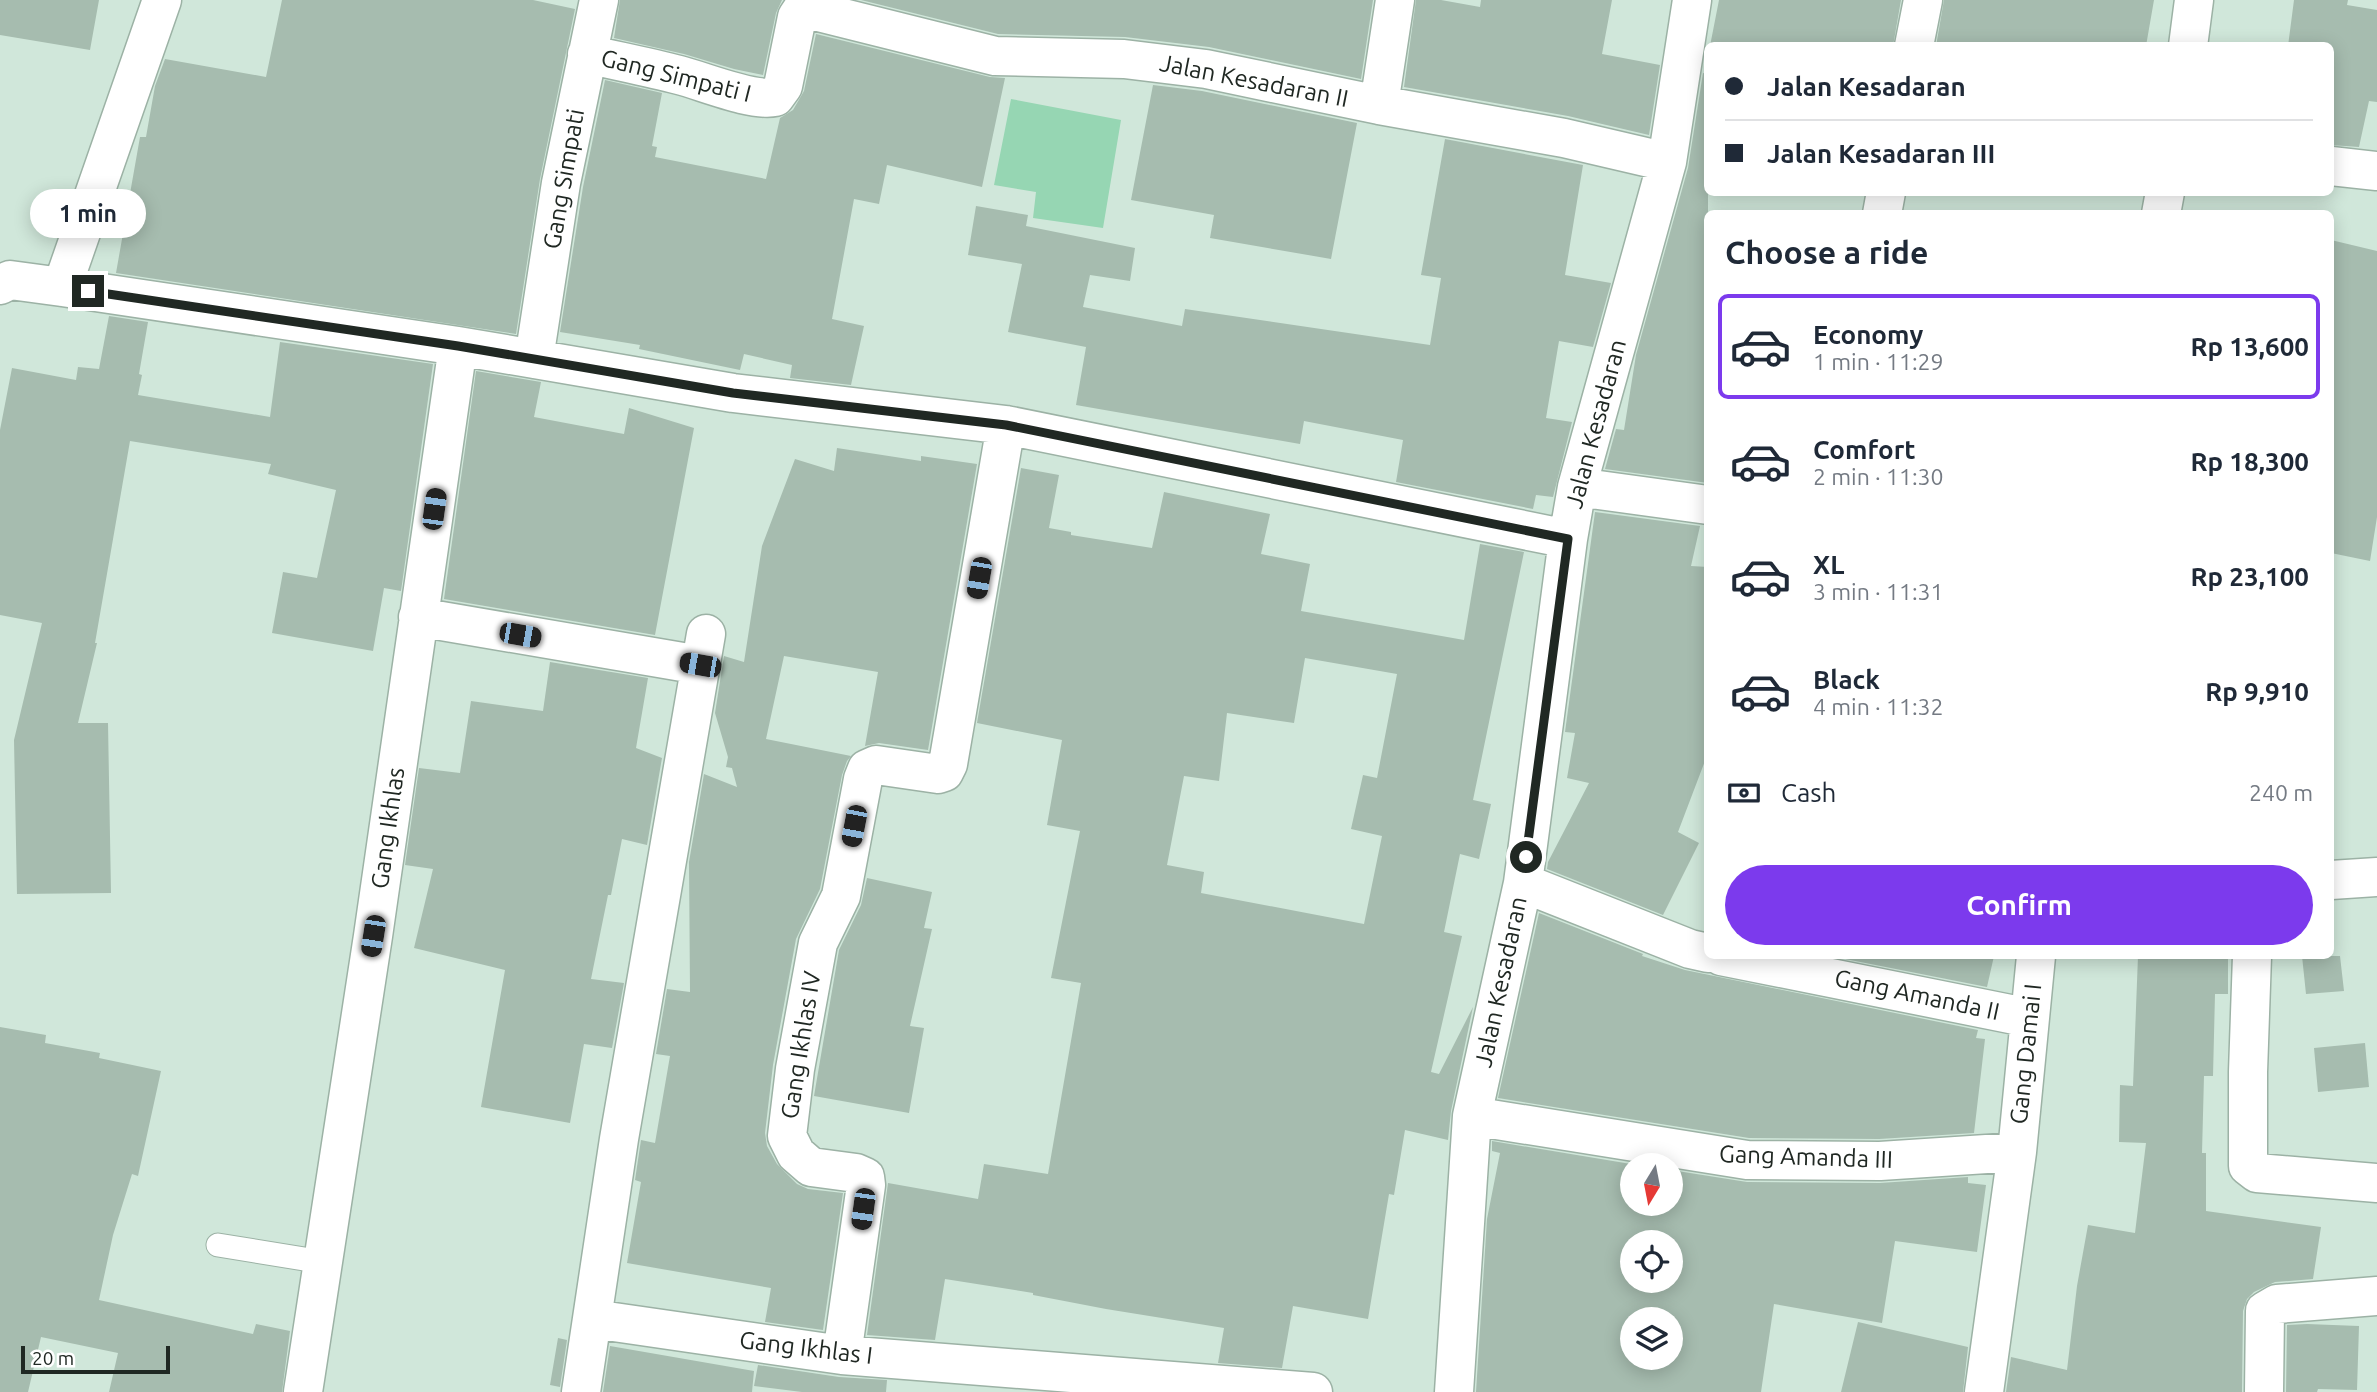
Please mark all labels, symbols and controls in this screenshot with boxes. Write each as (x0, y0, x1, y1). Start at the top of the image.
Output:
street label: Gang Simpati I (598, 44, 754, 107)
street label: Jalan Kesadaran II (1157, 49, 1351, 112)
text: Jalan Kesadaran (1767, 72, 1966, 101)
street label: Gang Simpati (538, 107, 589, 251)
text: Jalan Kesadaran III (1767, 139, 1995, 168)
callout: 1 min (30, 190, 146, 238)
text: 1 min (59, 201, 117, 226)
text: Choose a ride (1725, 234, 1928, 270)
route end (72, 275, 104, 307)
icon: car (1729, 315, 1792, 378)
text: Economy (1813, 320, 1923, 349)
text: Rp 13,600 (2190, 332, 2309, 361)
street label: Jalan Kesadaran (1560, 336, 1631, 511)
text: 1 min · 11:29 (1813, 349, 1944, 374)
icon: car (1729, 430, 1792, 493)
text: Comfort (1813, 435, 1916, 464)
text: Rp 18,300 (2190, 447, 2309, 476)
text: 2 min · 11:30 (1813, 464, 1944, 489)
car (421, 487, 448, 531)
icon: car (1729, 545, 1792, 608)
text: XL (1813, 550, 1844, 579)
car (966, 555, 993, 601)
text: Rp 23,100 (2190, 562, 2309, 591)
text: 3 min · 11:31 (1813, 579, 1944, 604)
car (498, 621, 543, 649)
car (678, 651, 723, 679)
icon: car (1729, 660, 1792, 723)
text: Black (1813, 665, 1880, 694)
text: Rp 9,910 (2205, 677, 2309, 706)
text: 4 min · 11:32 (1813, 694, 1944, 719)
street label: Gang Ikhlas (366, 765, 409, 890)
icon: cash (1725, 774, 1763, 812)
text: Cash (1781, 778, 1836, 807)
text: 240 m (2249, 780, 2313, 805)
car (840, 803, 869, 849)
route start (1510, 841, 1542, 873)
button: Confirm (1725, 865, 2313, 945)
street label: Jalan Kesadaran (1469, 894, 1532, 1070)
car (360, 914, 387, 958)
street label: Gang Amanda II (1832, 964, 2002, 1025)
street label: Gang Ikhlas IV (776, 969, 826, 1121)
street label: Gang Damai I (2005, 982, 2046, 1126)
street label: Gang Amanda III (1719, 1140, 1893, 1173)
north arrow (1620, 1153, 1684, 1216)
map controls (1620, 1153, 1683, 1370)
car (850, 1187, 877, 1231)
button: locate (1620, 1230, 1683, 1293)
button: layers (1620, 1307, 1683, 1370)
street label: Gang Ikhlas I (738, 1326, 874, 1369)
scale bar (21, 1343, 170, 1375)
text: 20 m (32, 1347, 74, 1369)

